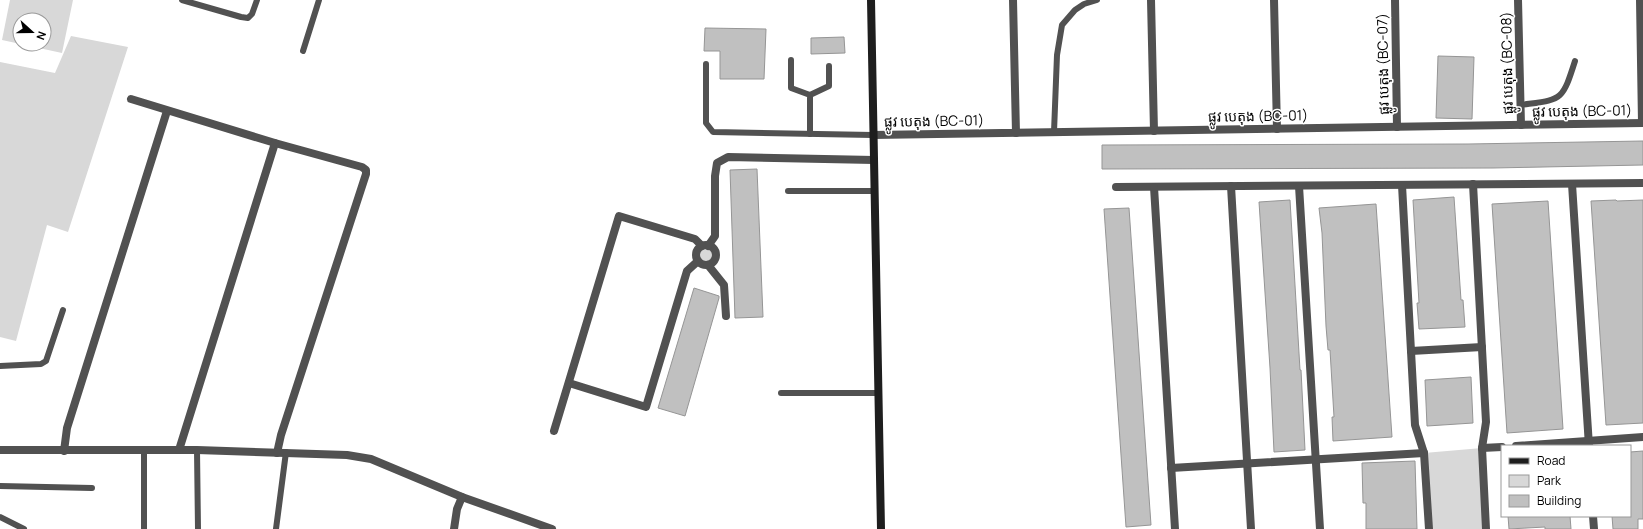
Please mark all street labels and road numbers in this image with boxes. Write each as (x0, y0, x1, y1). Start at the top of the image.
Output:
street label: ផ្លូវ បេតុង (BC-08) (1496, 11, 1520, 115)
street label: ផ្លូវ បេតុង (BC-07) (1372, 13, 1396, 115)
street label: ផ្លូវ បេតុង (BC-01) (1532, 100, 1632, 124)
street label: ផ្លូវ បេតុង (BC-01) (1208, 105, 1308, 129)
street label: ផ្លូវ បេតុង (BC-01) (884, 110, 984, 134)

